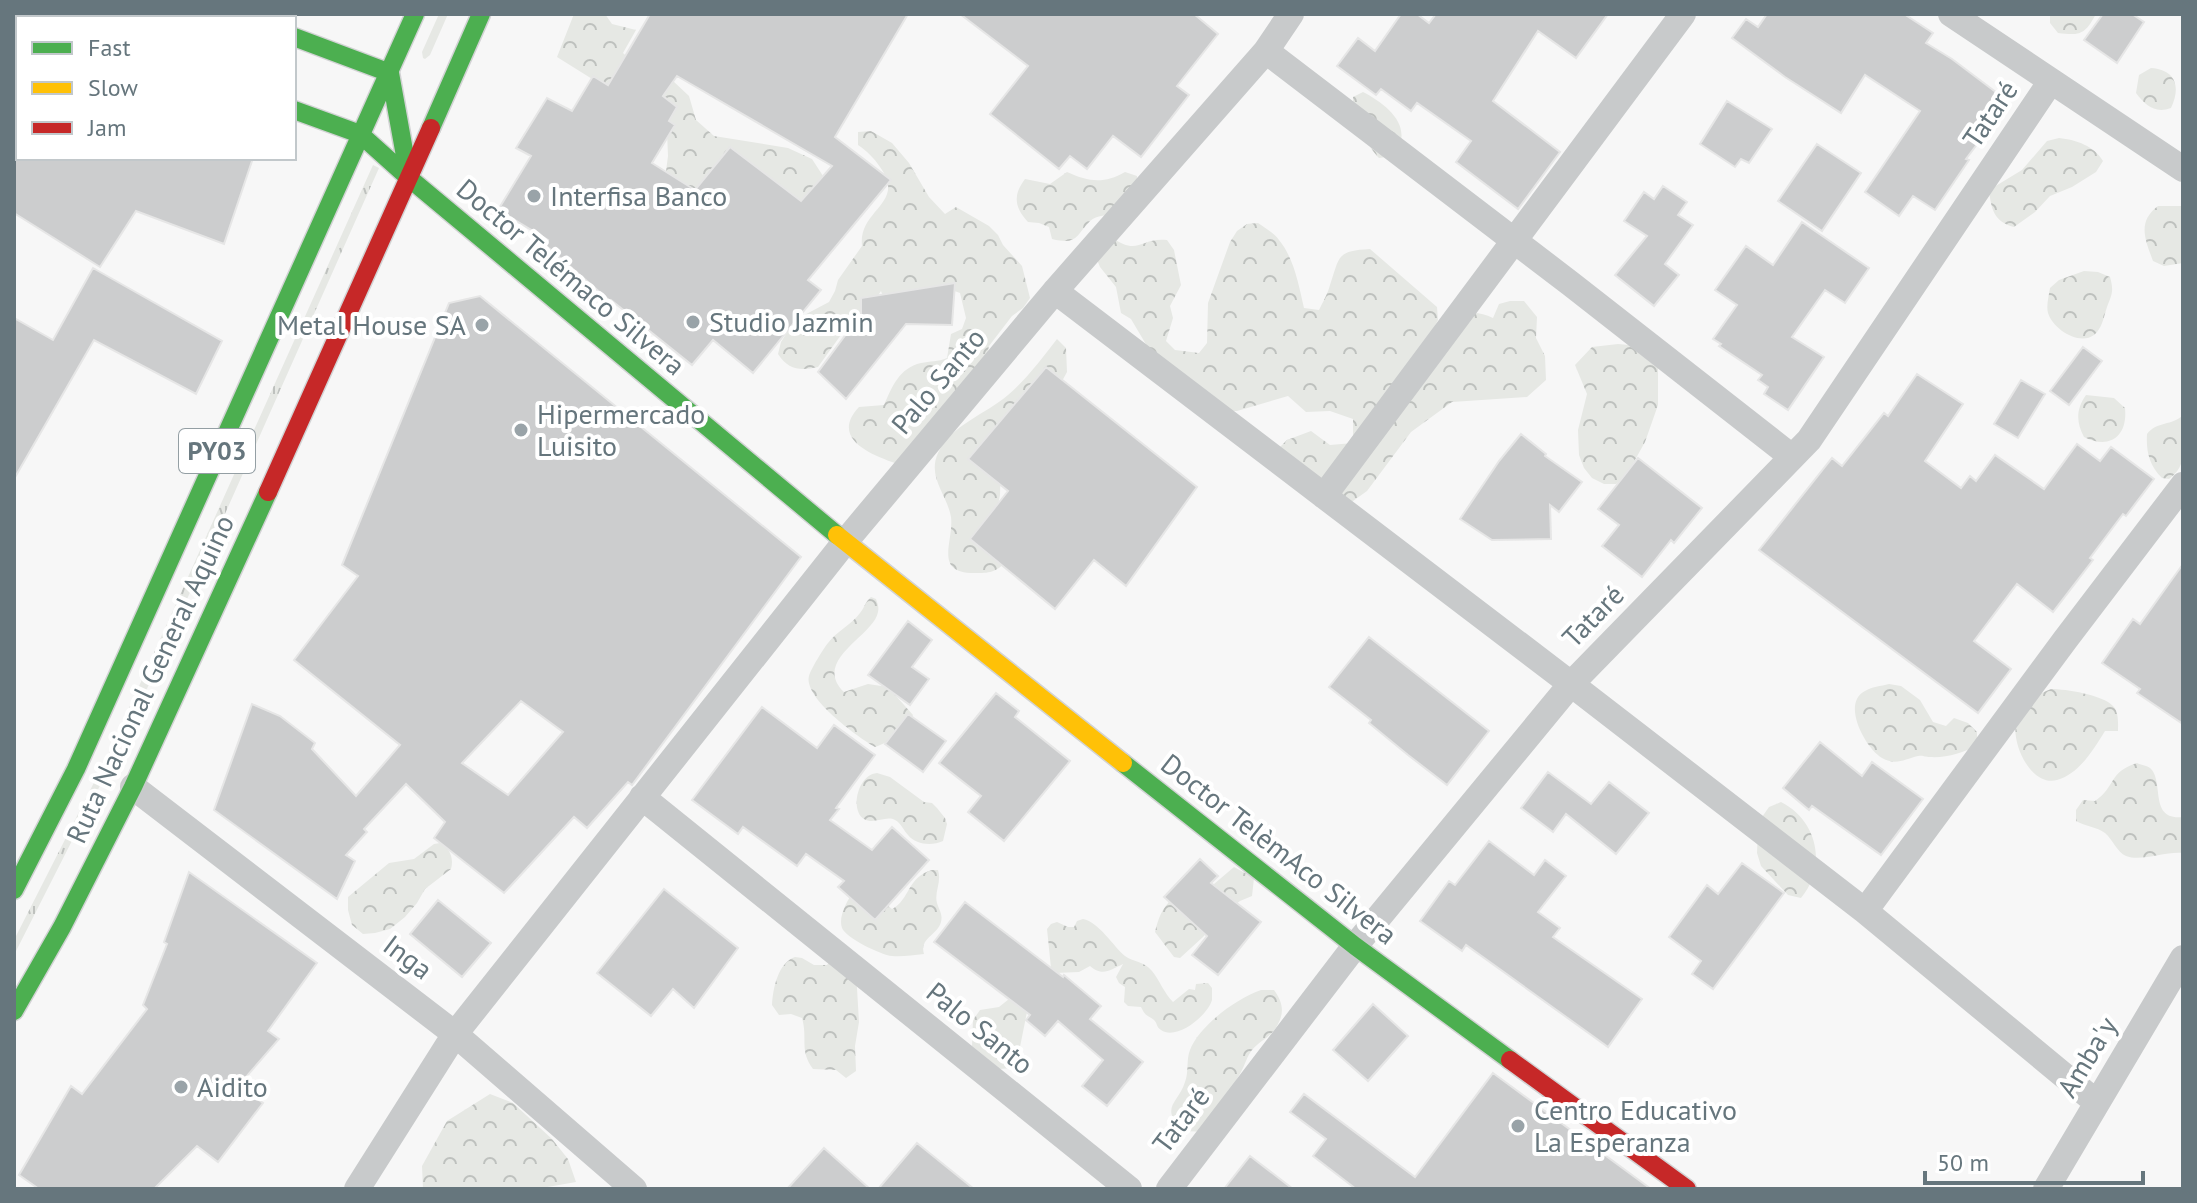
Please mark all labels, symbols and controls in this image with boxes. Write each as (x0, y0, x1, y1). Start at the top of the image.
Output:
legend (16, 16, 296, 160)
text: Fast (88, 32, 131, 63)
text: Slow (88, 72, 138, 103)
street label: Tataré (1954, 73, 2026, 155)
text: Jam (87, 112, 126, 143)
street label: Doctor Telémaco Silvera (449, 170, 693, 383)
place label: Interfisa Banco (550, 177, 727, 214)
marker: Interfisa Banco (525, 187, 543, 205)
place label: Studio Jazmin (709, 303, 874, 340)
place label: Metal House SA (277, 306, 467, 343)
marker: Studio Jazmin (684, 313, 702, 331)
marker: Metal House SA (473, 316, 491, 334)
street label: Palo Santo (882, 320, 993, 441)
place label: Hipermercado Luisito (537, 395, 705, 464)
marker: Hipermercado Luisito (512, 421, 530, 439)
road number: PY03 (179, 429, 255, 473)
street label: Ruta Nacional General Aquino (57, 509, 242, 849)
street label: Tataré (1554, 576, 1632, 655)
street label: Doctor TelèmAco Silvera (1154, 745, 1405, 952)
street label: Inga (376, 926, 440, 987)
street label: Palo Santo (919, 973, 1042, 1082)
street label: Amba'y (2048, 1010, 2125, 1104)
place label: Aidito (197, 1068, 268, 1105)
marker: Aidito (172, 1078, 190, 1096)
street label: Tataré (1144, 1079, 1218, 1160)
place label: Centro Educativo La Esperanza (1534, 1091, 1737, 1160)
marker: Centro Educativo La Esperanza (1509, 1117, 1527, 1135)
scale bar (1925, 1135, 2143, 1185)
text: 50 m (1937, 1147, 1989, 1178)

